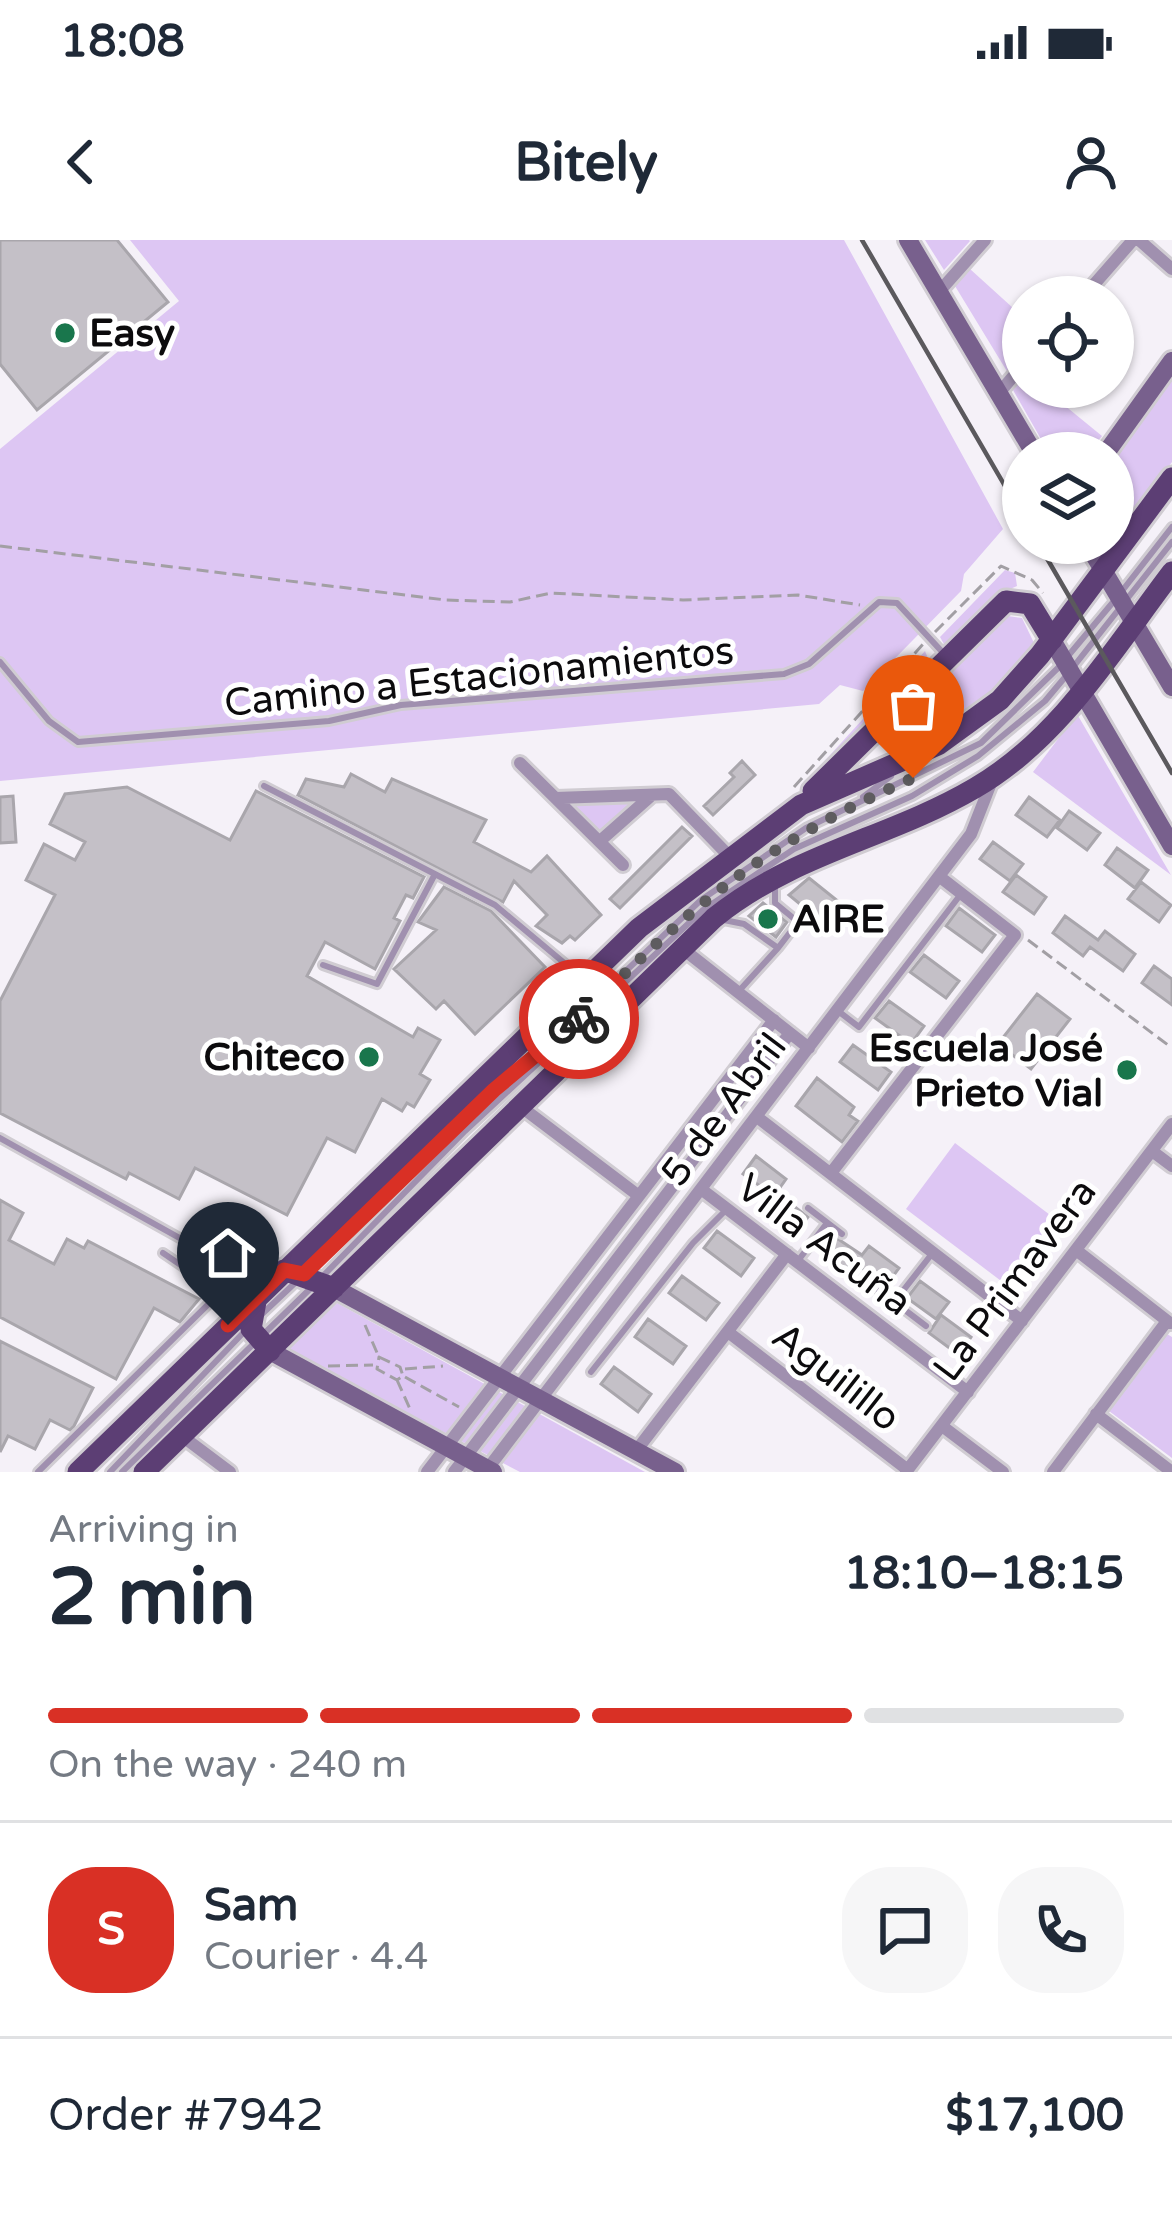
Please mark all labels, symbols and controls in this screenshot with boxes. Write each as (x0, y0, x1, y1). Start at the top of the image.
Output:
text: 18:08 (60, 15, 185, 69)
icon: back (48, 129, 114, 195)
icon: person (1058, 129, 1124, 195)
text: Bitely (514, 130, 658, 195)
map controls (1002, 276, 1134, 564)
button: locate (1002, 276, 1134, 408)
place label: Easy (89, 310, 175, 357)
marker: Easy (52, 320, 78, 346)
button: layers (1002, 432, 1134, 564)
street label: Camino a Estacionamientos (222, 627, 736, 727)
pin (862, 655, 964, 778)
icon: bag (880, 673, 946, 739)
place label: AIRE (792, 896, 885, 943)
marker: AIRE (755, 906, 781, 932)
courier (519, 959, 639, 1079)
icon: bike (546, 986, 612, 1052)
street label: 5 de Abril (651, 1024, 797, 1196)
place label: Escuela José Prieto Vial (869, 1025, 1103, 1117)
place label: Chiteco (203, 1034, 345, 1081)
marker: Chiteco (356, 1044, 382, 1070)
marker: Escuela José Prieto Vial (1114, 1057, 1140, 1083)
street label: Villa Acuña (727, 1164, 921, 1326)
street label: La Primavera (923, 1169, 1107, 1391)
pin (177, 1202, 279, 1325)
icon: home (195, 1220, 261, 1286)
street label: Aguilillo (763, 1313, 909, 1441)
text: Arriving in (48, 1506, 239, 1553)
text: 18:10–18:15 (844, 1547, 1124, 1601)
text: 2 min (48, 1551, 256, 1645)
text: On the way · 240 m (48, 1741, 407, 1788)
button: chat (842, 1867, 968, 1993)
button: phone (998, 1867, 1124, 1993)
text: Sam (204, 1879, 298, 1933)
text: S (97, 1903, 125, 1957)
text: Courier · 4.4 (204, 1933, 428, 1980)
text: Order #7942 (48, 2089, 324, 2143)
text: $17,100 (946, 2089, 1124, 2143)

